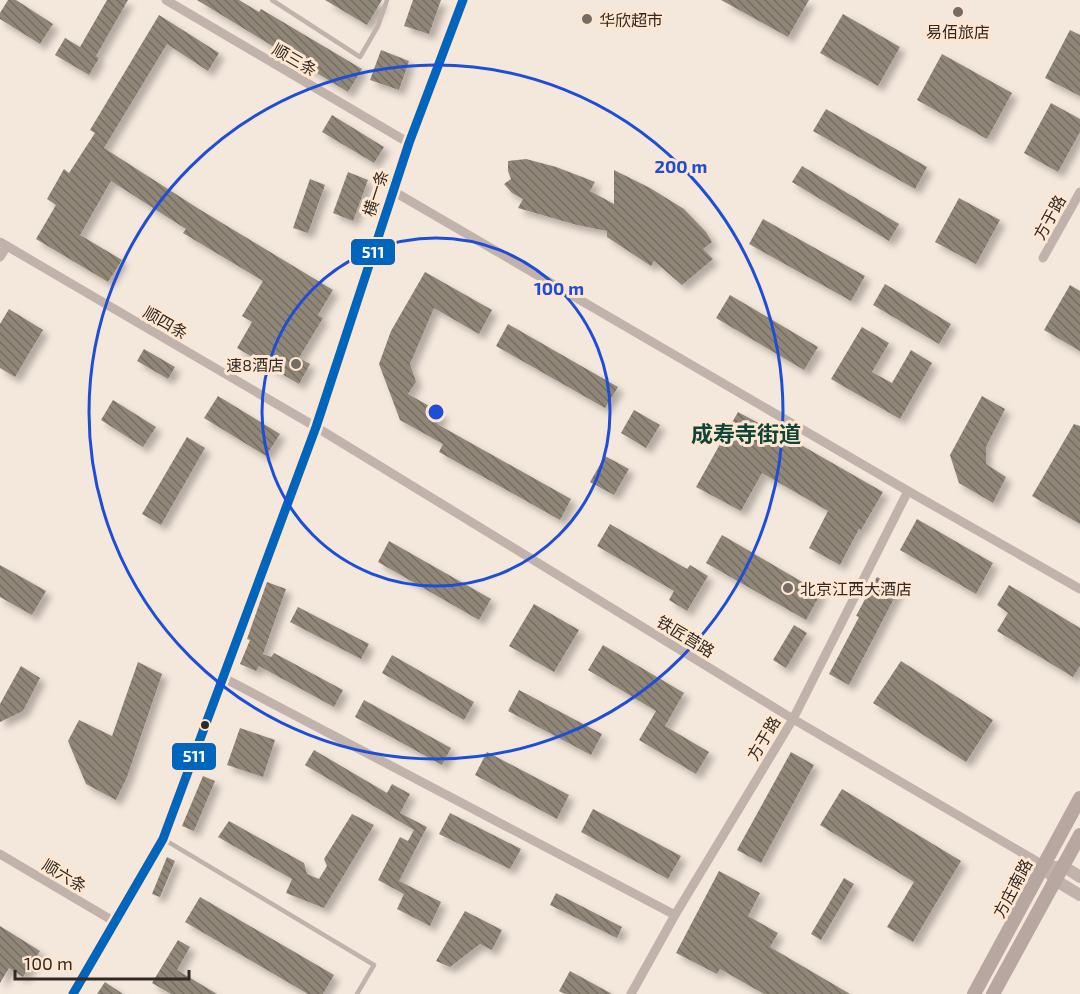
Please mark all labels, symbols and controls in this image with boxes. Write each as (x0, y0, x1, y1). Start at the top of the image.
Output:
marker: 易佰旅店 (951, 5, 965, 19)
place label: 华欣超市 (599, 10, 663, 29)
marker: 华欣超市 (580, 12, 594, 26)
place label: 易佰旅店 (926, 22, 990, 41)
street label: 顺三条 (269, 39, 321, 79)
text: 200 m (655, 155, 707, 177)
street label: 横一条 (359, 167, 391, 219)
street label: 方于路 (1029, 191, 1069, 243)
line badge: 511 (350, 238, 396, 266)
text: 511 (362, 242, 384, 261)
text: 100 m (534, 277, 584, 299)
street label: 顺四条 (140, 302, 192, 342)
place label: 速8酒店 (226, 355, 284, 374)
marker: 速8酒店 (289, 357, 303, 371)
centre of rings (426, 402, 446, 422)
district label: 成寿寺街道 (691, 420, 801, 446)
place label: 北京江西大酒店 (800, 579, 912, 598)
marker: 北京江西大酒店 (781, 581, 795, 595)
street label: 铁匠营路 (654, 611, 718, 661)
street label: 方于路 (742, 713, 784, 763)
unlabelled marker (199, 719, 211, 731)
line badge: 511 (171, 742, 217, 771)
text: 511 (183, 746, 205, 765)
street label: 顺六条 (40, 854, 90, 896)
street label: 方庄南路 (989, 855, 1035, 921)
scale bar (15, 943, 189, 981)
text: 100 m (24, 952, 73, 974)

